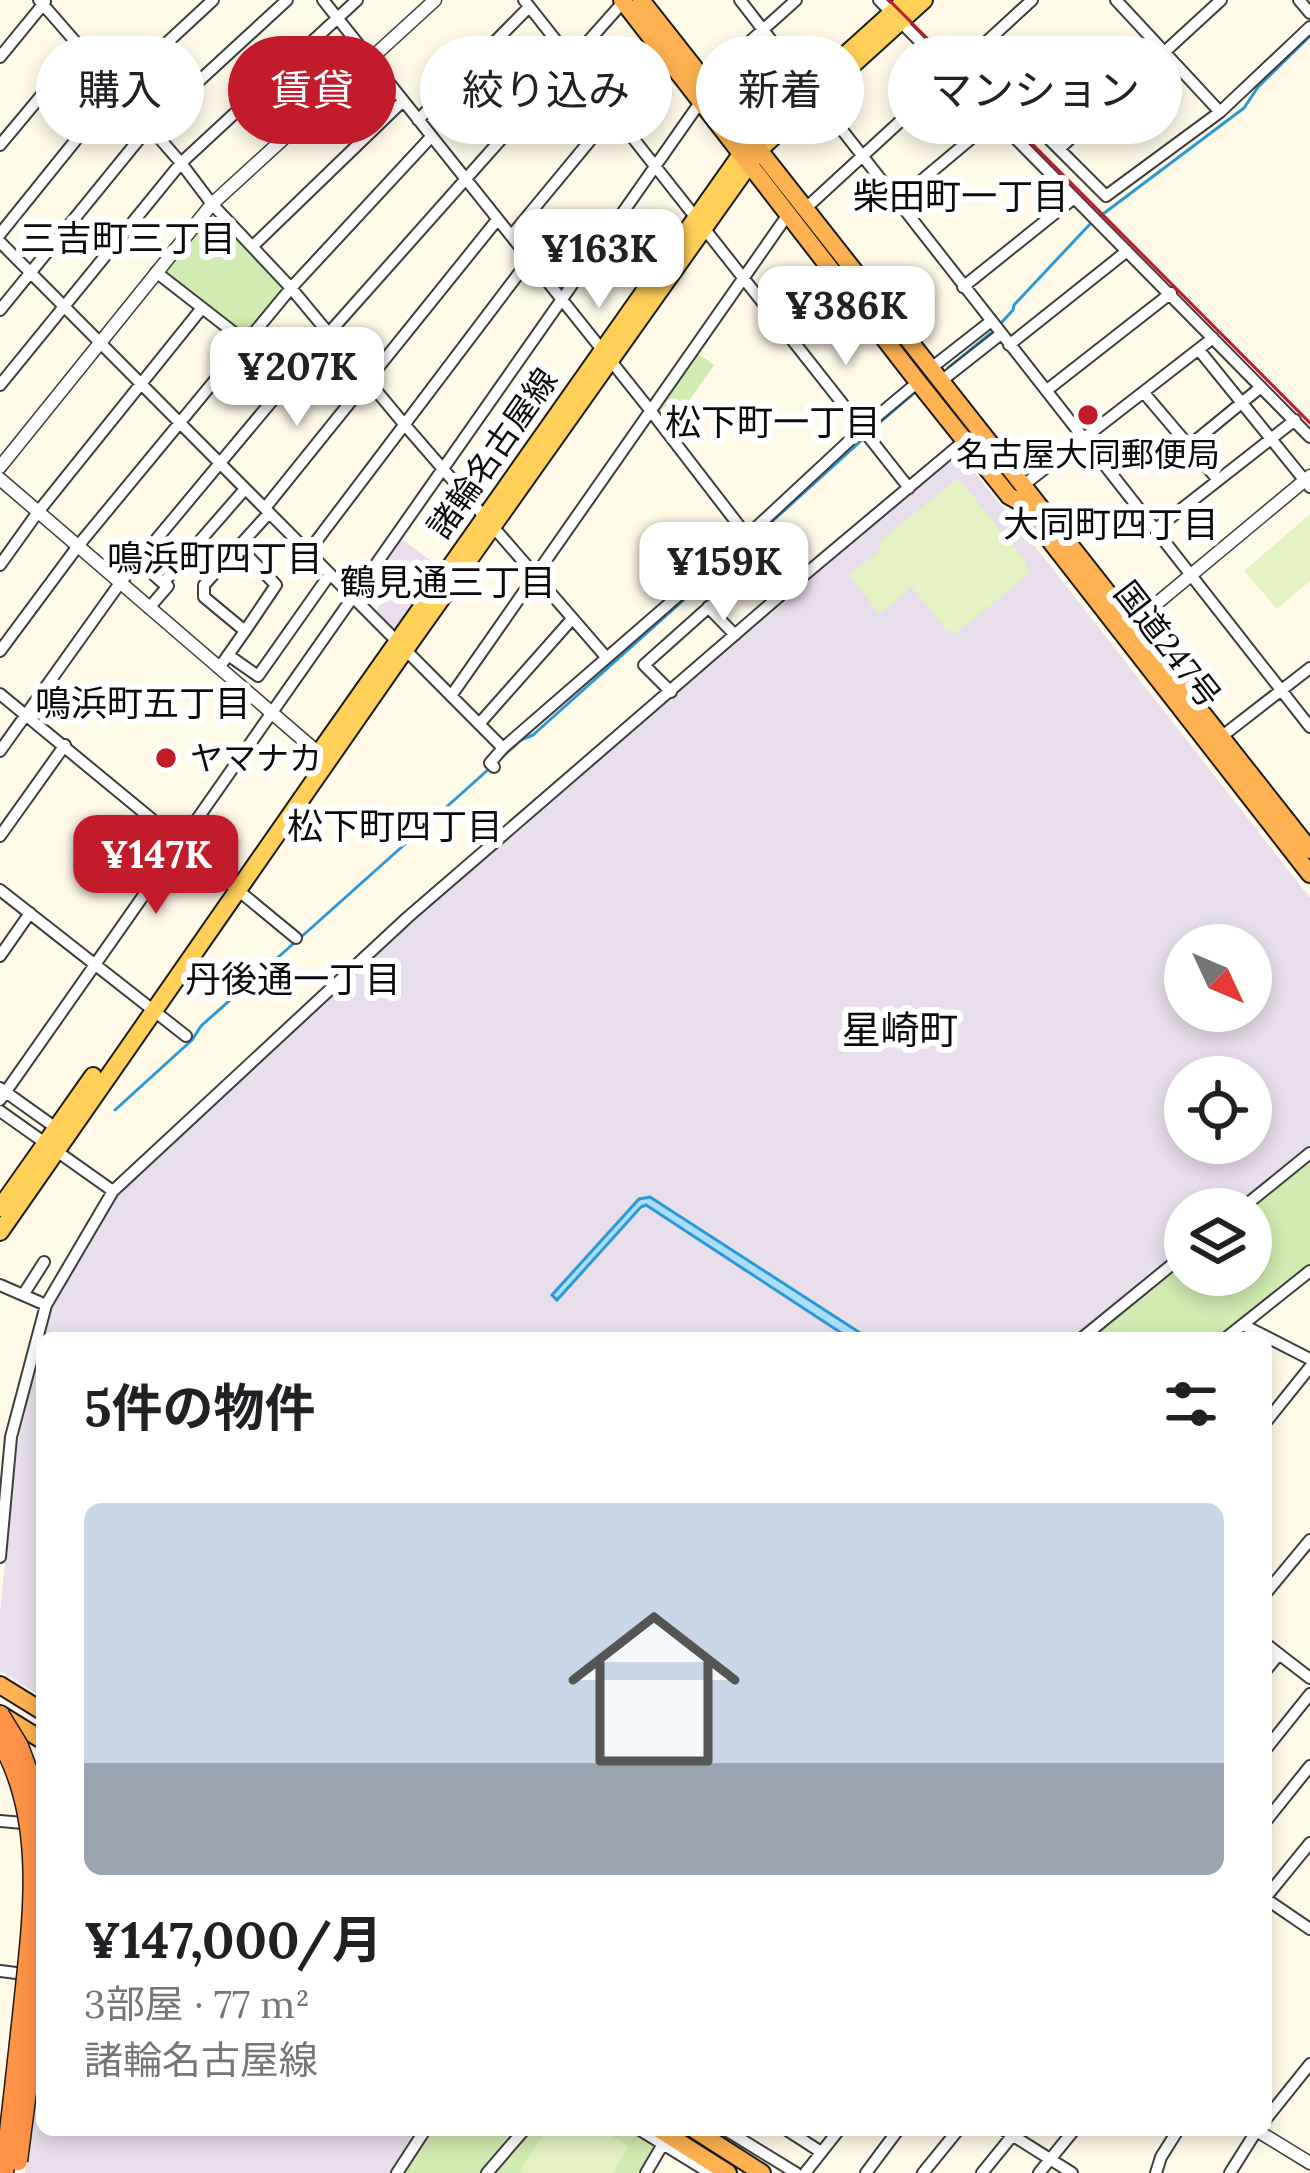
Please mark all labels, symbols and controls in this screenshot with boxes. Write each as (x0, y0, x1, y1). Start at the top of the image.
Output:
chip: 購入 (36, 36, 204, 144)
chip: 賃貸 (228, 36, 396, 144)
chip: 絞り込み (420, 36, 672, 144)
chip: 新着 (696, 36, 864, 144)
chip: マンション (888, 36, 1182, 144)
district label: 柴田町一丁目 (853, 173, 1069, 219)
pin: ¥163K (515, 209, 683, 311)
district label: 三吉町三丁目 (20, 215, 236, 261)
text: ¥163K (541, 223, 657, 273)
pin: ¥386K (762, 266, 930, 368)
text: ¥386K (785, 280, 907, 330)
pin: ¥207K (213, 327, 381, 429)
text: ¥207K (237, 341, 357, 391)
street label: 諸輪名古屋線 (418, 360, 566, 546)
district label: 松下町一丁目 (665, 399, 881, 445)
marker: 名古屋大同郵便局 (1075, 402, 1101, 428)
place label: 名古屋大同郵便局 (956, 433, 1220, 475)
district label: 大同町四丁目 (1003, 501, 1219, 547)
pin: ¥159K (640, 522, 808, 624)
district label: 鳴浜町四丁目 (107, 535, 323, 581)
text: ¥159K (666, 536, 782, 586)
district label: 鶴見通三丁目 (340, 559, 556, 605)
street label: 国道247号 (1106, 572, 1230, 716)
district label: 鳴浜町五丁目 (35, 680, 251, 726)
place label: ヤマナカ (190, 737, 322, 779)
marker: ヤマナカ (153, 745, 179, 771)
district label: 松下町四丁目 (287, 803, 503, 849)
pin: ¥147K (72, 815, 240, 917)
text: ¥147K (100, 829, 212, 879)
north arrow (1164, 924, 1272, 1032)
map controls (1164, 924, 1272, 1296)
district label: 丹後通一丁目 (185, 956, 401, 1002)
district label: 星崎町 (841, 1005, 959, 1055)
button: locate (1164, 1056, 1272, 1164)
button: layers (1164, 1188, 1272, 1296)
icon: filters (1158, 1371, 1224, 1437)
text: 5件の物件 (84, 1375, 316, 1440)
icon: home (546, 1581, 762, 1797)
text: ¥147,000/月 (84, 1907, 383, 1972)
text: 3部屋 · 77 m² (84, 1979, 310, 2029)
text: 諸輪名古屋線 (84, 2035, 318, 2085)

